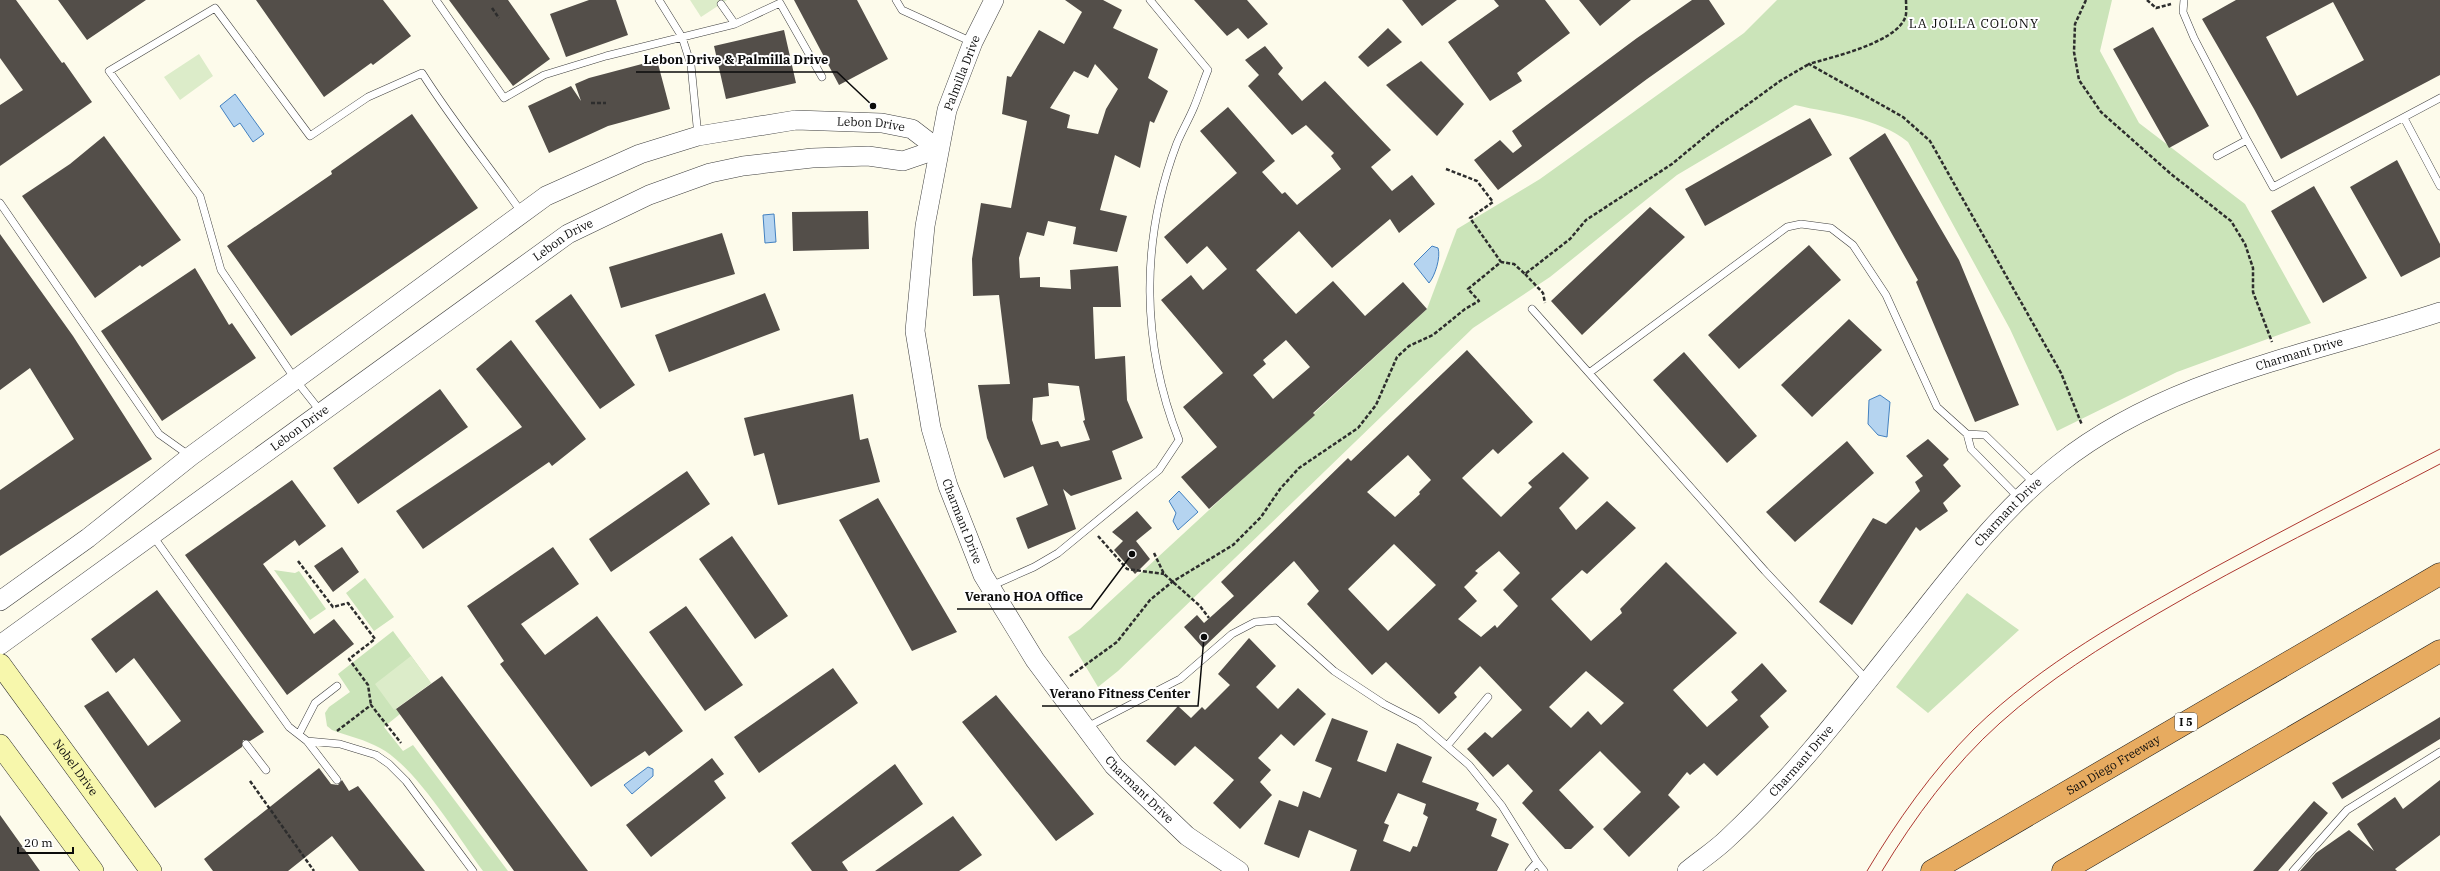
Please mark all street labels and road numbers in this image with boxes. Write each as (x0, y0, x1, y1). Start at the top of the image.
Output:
street label: Palmilla Drive (940, 33, 983, 113)
street label: Lebon Drive (837, 113, 906, 134)
street label: Lebon Drive (530, 215, 595, 264)
street label: Charmant Drive (2254, 333, 2344, 374)
street label: Lebon Drive (267, 402, 332, 454)
street label: Charmant Drive (1971, 474, 2045, 549)
street label: Charmant Drive (939, 477, 986, 566)
road number: I 5 (2175, 713, 2197, 731)
street label: Charmant Drive (1766, 722, 1836, 800)
street label: San Diego Freeway (2063, 731, 2163, 798)
street label: Nobel Drive (50, 736, 102, 798)
street label: Charmant Drive (1102, 753, 1177, 826)

